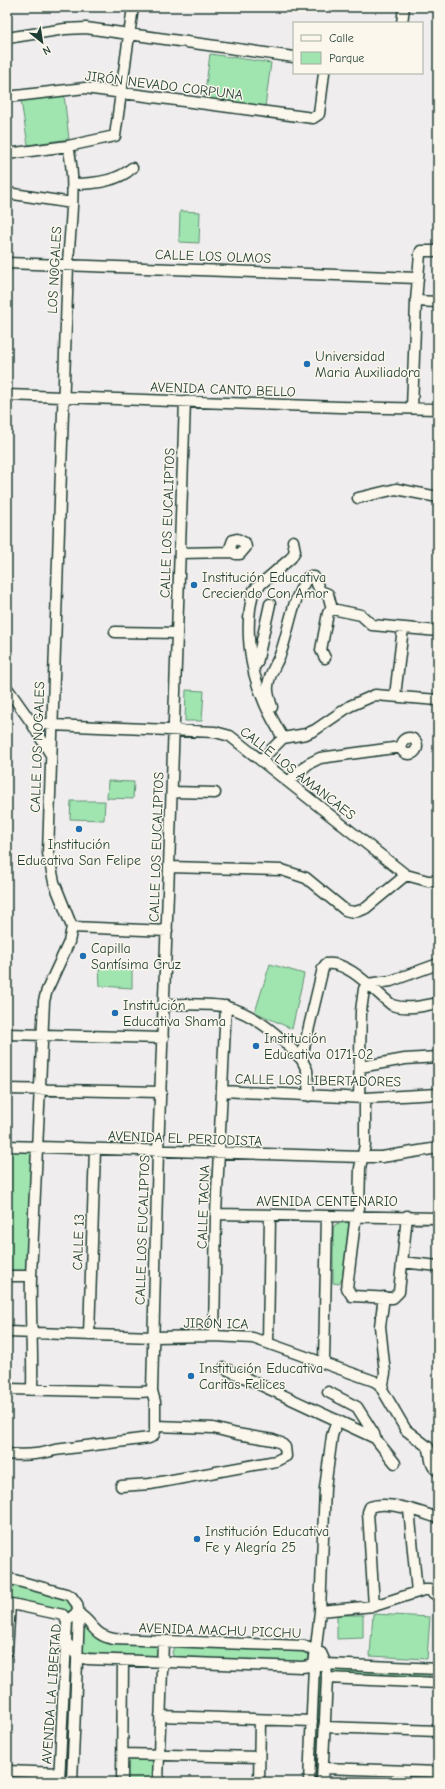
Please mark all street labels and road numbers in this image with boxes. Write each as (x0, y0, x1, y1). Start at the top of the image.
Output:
street label: JIRÓN NEVADO CORPUNA (84, 67, 244, 104)
street label: LOS NOGALES (44, 226, 65, 314)
street label: CALLE LOS OLMOS (155, 246, 272, 267)
street label: AVENIDA CANTO BELLO (150, 378, 296, 401)
street label: CALLE LOS EUCALIPTOS (156, 447, 179, 598)
street label: CALLE LOS NOGALES (27, 681, 48, 813)
street label: CALLE LOS AMANCAES (237, 723, 359, 824)
street label: CALLE LOS EUCALIPTOS (145, 771, 168, 922)
street label: CALLE LOS LIBERTADORES (235, 1071, 402, 1090)
street label: AVENIDA EL PERIODISTA (108, 1127, 262, 1150)
street label: CALLE LOS EUCALIPTOS (131, 1154, 154, 1305)
street label: CALLE TACNA (194, 1165, 213, 1249)
street label: AVENIDA CENTENARIO (256, 1193, 398, 1210)
street label: CALLE 13 (69, 1213, 88, 1271)
street label: JIRÓN ICA (183, 1314, 249, 1333)
street label: AVENIDA MACHU PICCHU (138, 1619, 302, 1642)
street label: AVENIDA LA LIBERTAD (38, 1623, 65, 1765)

